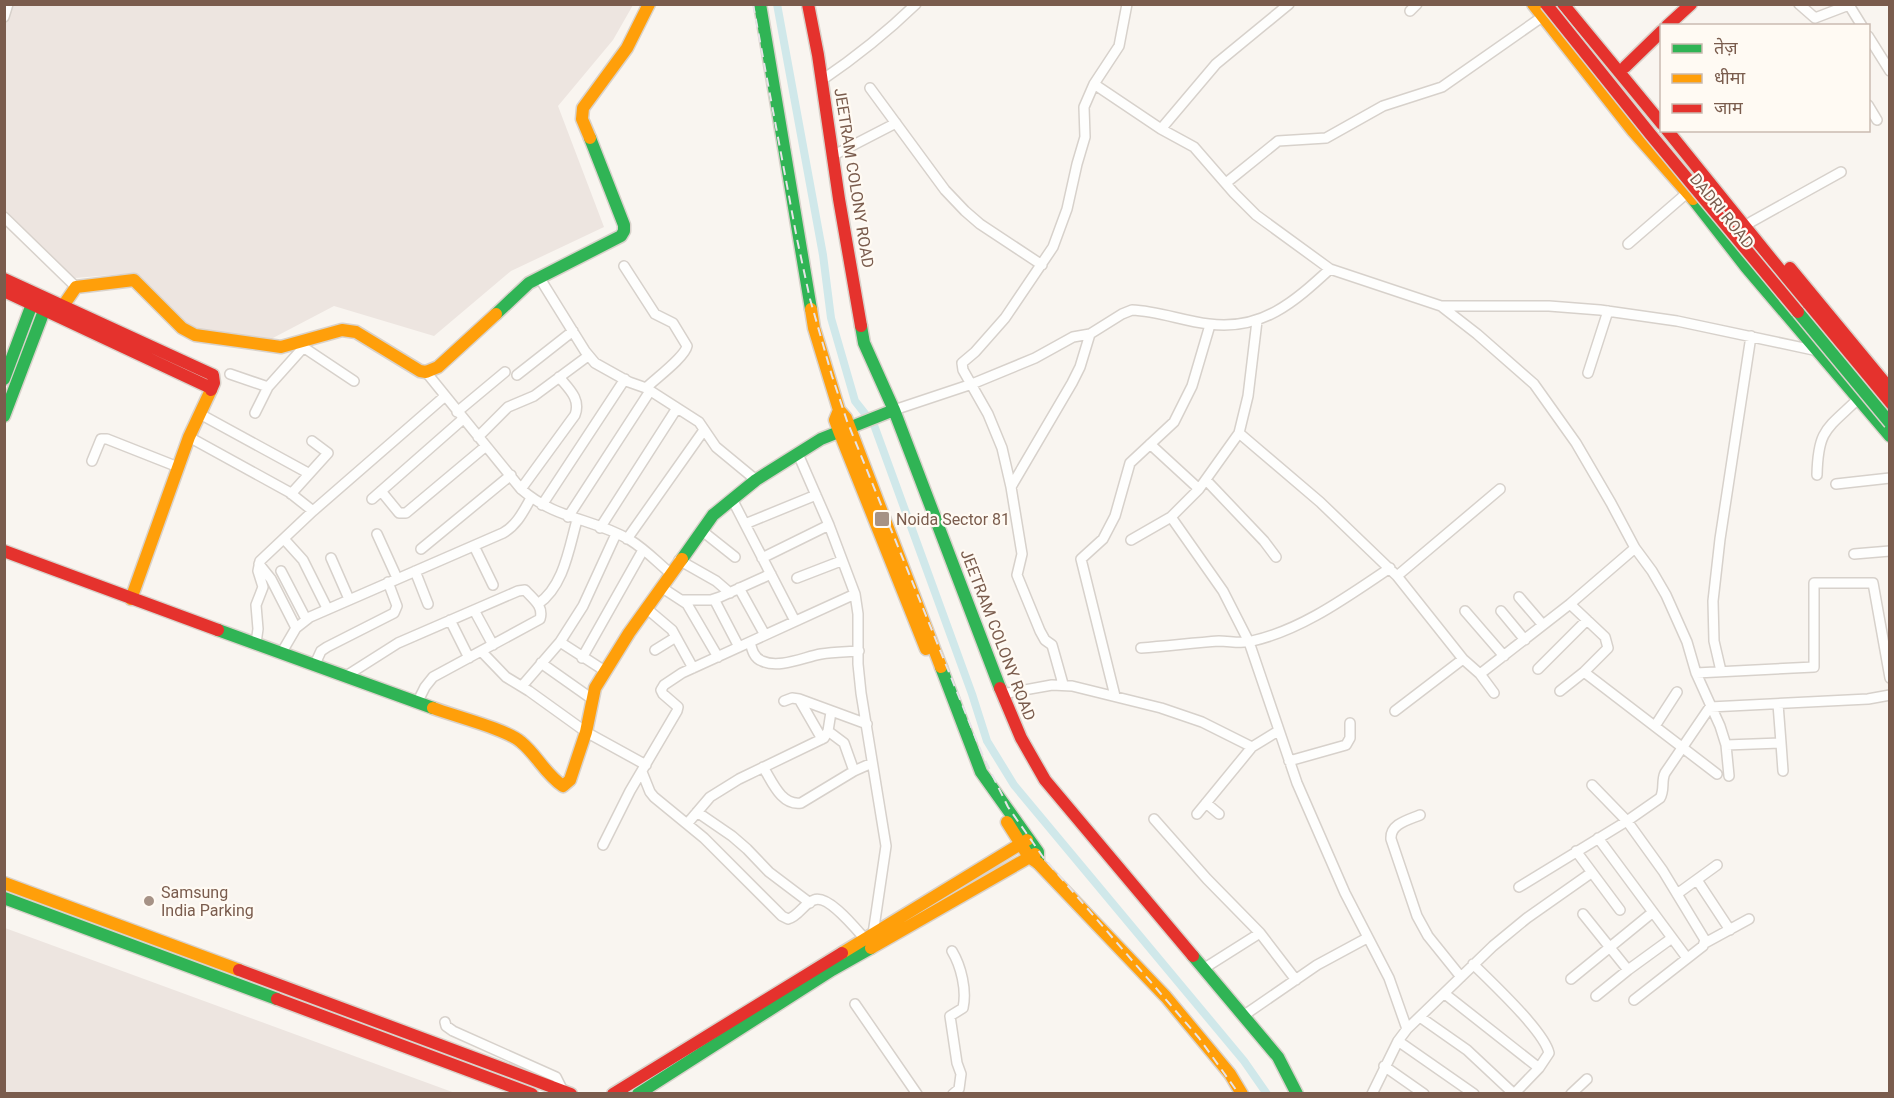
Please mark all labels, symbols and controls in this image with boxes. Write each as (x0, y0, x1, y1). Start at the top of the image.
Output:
legend (1660, 24, 1870, 132)
text: तेज़ (1714, 37, 1738, 58)
text: धीमा (1714, 67, 1745, 88)
street label: JEETRAM COLONY ROAD (830, 87, 878, 269)
text: जाम (1714, 97, 1744, 118)
street label: DADRI ROAD (1686, 170, 1758, 252)
marker: Noida Sector 81 (873, 510, 891, 528)
place label: Noida Sector 81 (896, 510, 1010, 529)
street label: JEETRAM COLONY ROAD (957, 547, 1039, 723)
place label: Samsung India Parking (161, 883, 254, 920)
marker: Samsung India Parking (142, 894, 156, 908)

